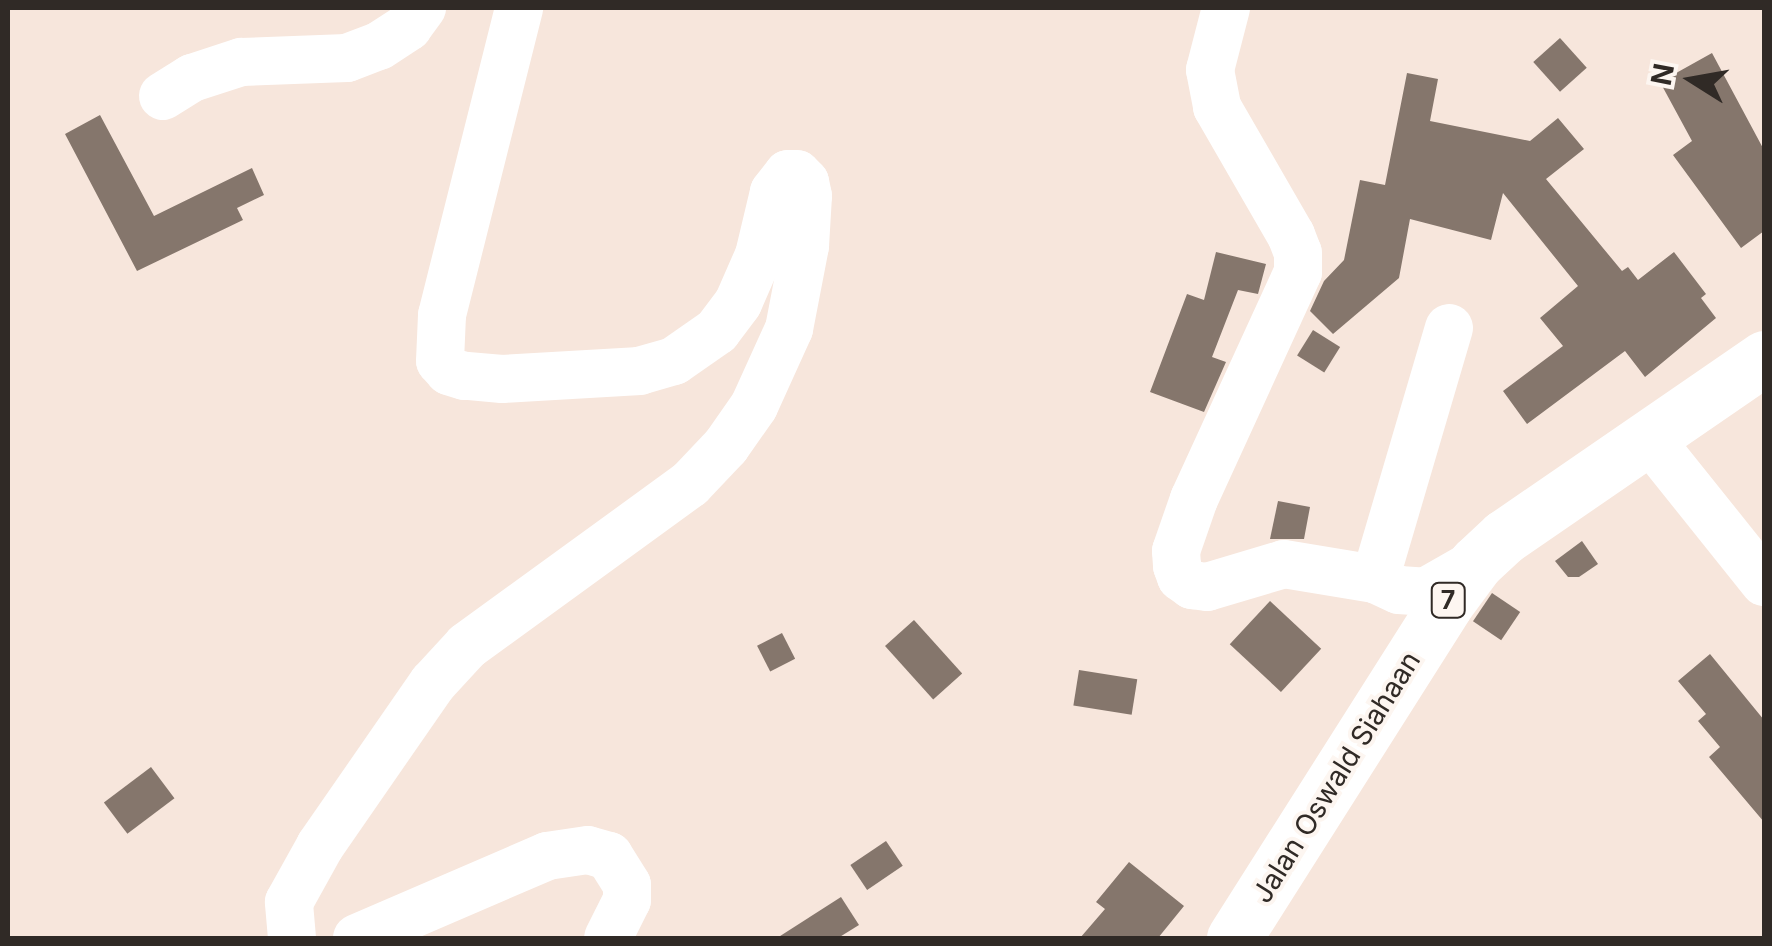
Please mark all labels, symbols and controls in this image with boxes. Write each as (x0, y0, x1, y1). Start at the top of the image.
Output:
north arrow (1642, 30, 1742, 130)
text: N (1644, 61, 1681, 88)
road number: 7 (1430, 580, 1466, 620)
street label: Jalan Oswald Siahaan (1245, 645, 1427, 909)

